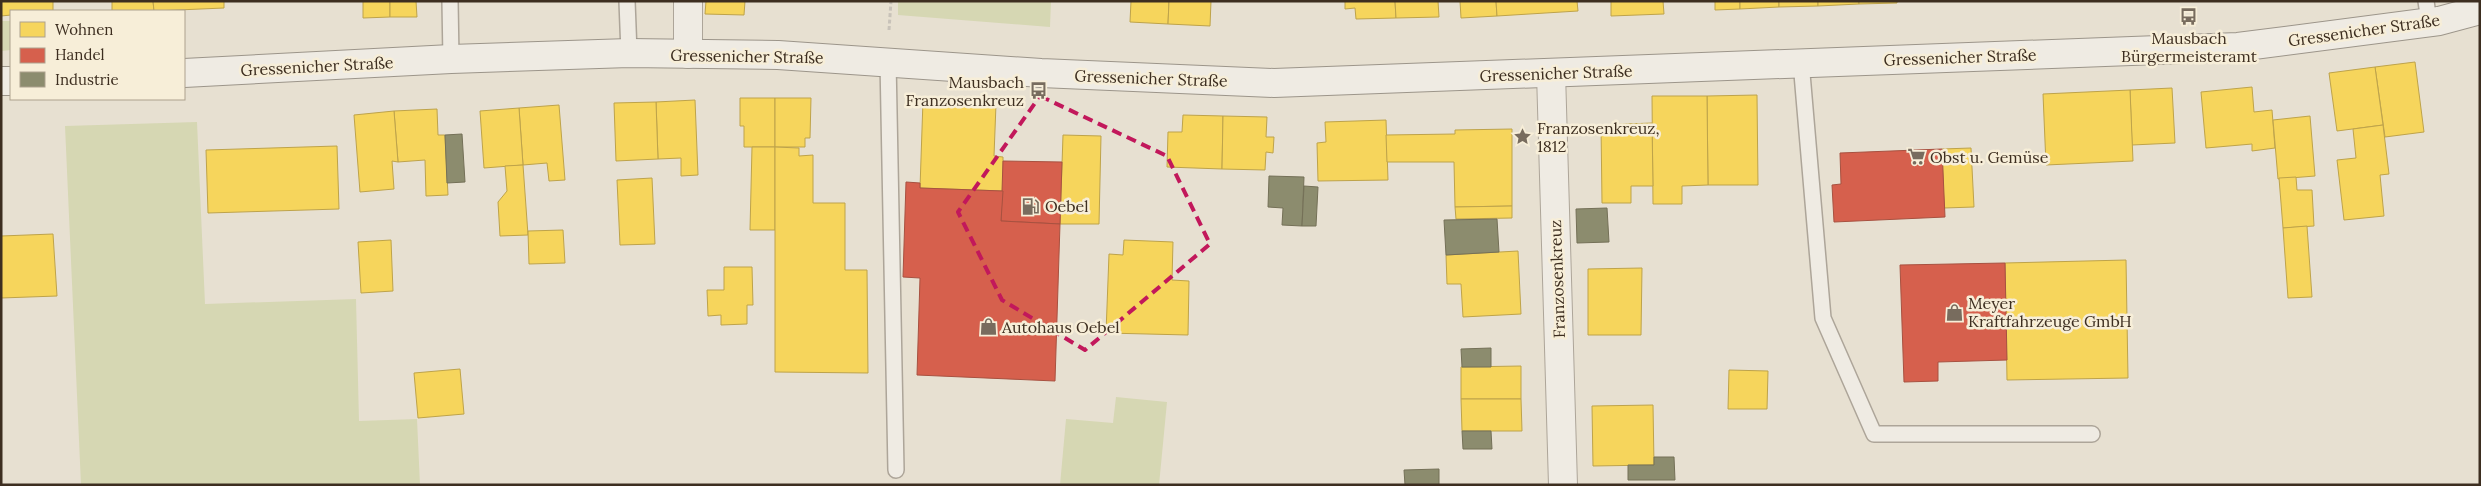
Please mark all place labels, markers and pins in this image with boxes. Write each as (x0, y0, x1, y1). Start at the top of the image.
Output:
bus stop icon: Mausbach Bürgermeisteramt (2179, 7, 2199, 27)
place label: Mausbach Bürgermeisteramt (2121, 28, 2258, 66)
place label: Mausbach Franzosenkreuz (906, 72, 1024, 110)
bus stop icon: Mausbach Franzosenkreuz (1028, 81, 1048, 101)
place label: Franzosenkreuz, 1812 (1537, 118, 1659, 156)
place icon: Franzosenkreuz, 1812 (1513, 127, 1533, 147)
supermarket icon: Obst u. Gemüse (1906, 147, 1926, 167)
place label: Obst u. Gemüse (1930, 147, 2049, 167)
fuel station icon: Oebel (1021, 196, 1041, 216)
place label: Oebel (1045, 196, 1089, 216)
place label: Meyer Kraftfahrzeuge GmbH (1968, 293, 2132, 331)
shop icon: Meyer Kraftfahrzeuge GmbH (1944, 302, 1964, 322)
shop icon: Autohaus Oebel (978, 317, 998, 337)
place label: Autohaus Oebel (1001, 317, 1120, 337)

